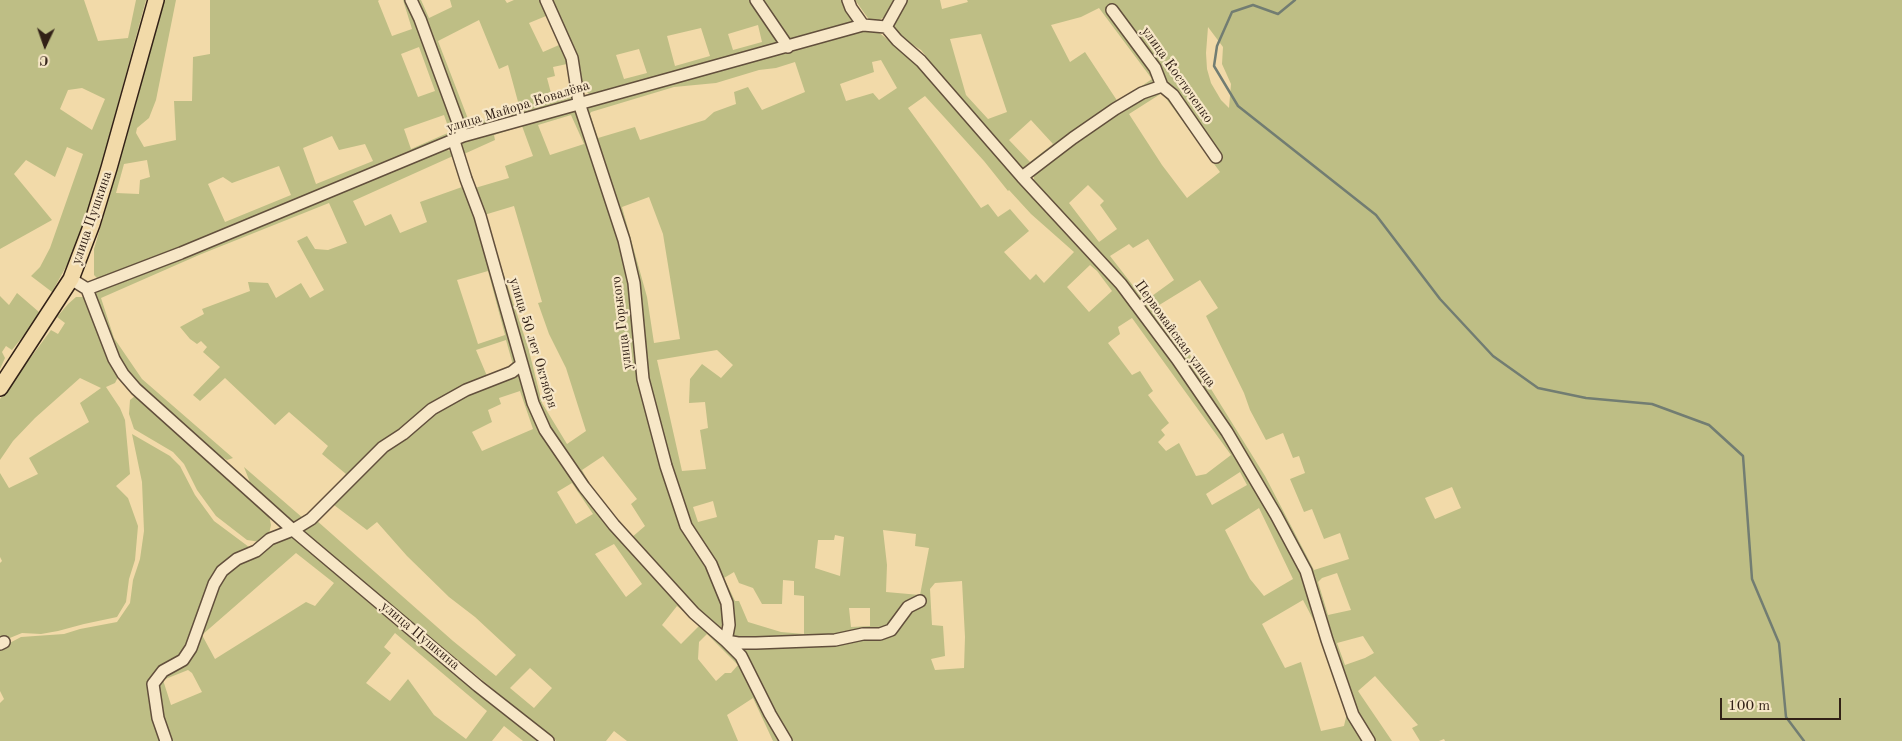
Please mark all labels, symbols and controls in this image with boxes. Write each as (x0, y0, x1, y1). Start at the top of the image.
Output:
north arrow (20, 20, 70, 70)
street label: улица Костюченко (1137, 24, 1217, 126)
text: С (39, 53, 49, 67)
street label: улица Майора Ковалёва (444, 77, 592, 137)
street label: улица Пушкина (68, 169, 116, 267)
street label: улица 50 лет Октября (505, 275, 561, 411)
street label: улица Горького (608, 275, 636, 371)
street label: Первомайская улица (1131, 277, 1219, 391)
street label: улица Пушкина (377, 598, 463, 674)
scale bar (1722, 688, 1843, 720)
text: 100 m (1728, 699, 1770, 714)

